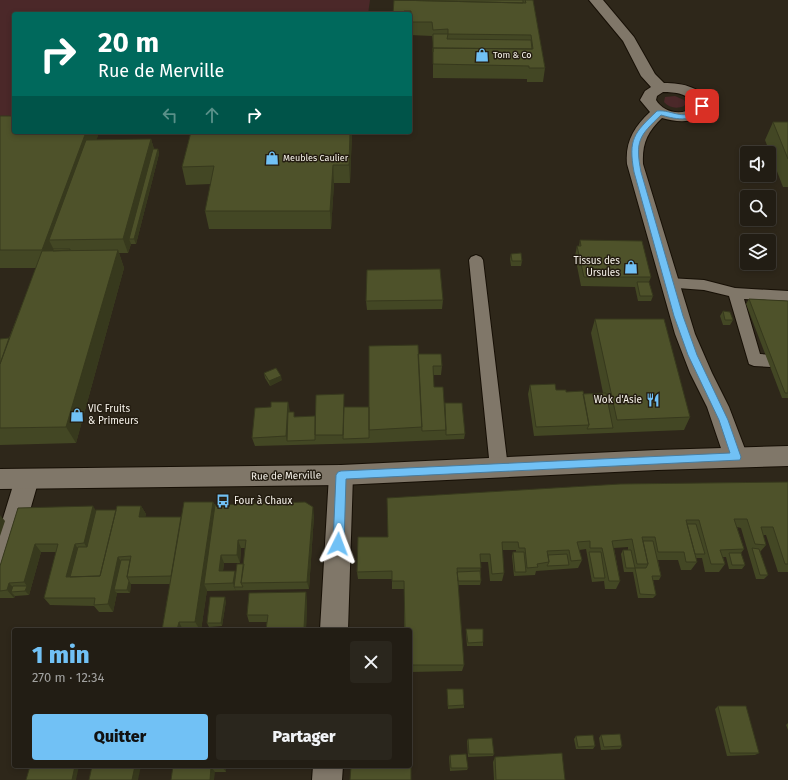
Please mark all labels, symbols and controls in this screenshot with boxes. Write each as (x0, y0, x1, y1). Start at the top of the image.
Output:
text: 20 m (98, 26, 159, 59)
icon: right (32, 28, 84, 80)
shop icon: Tom & Co (474, 47, 490, 63)
place label: Tom & Co (493, 50, 532, 60)
text: Rue de Merville (98, 60, 224, 82)
pin (685, 89, 719, 123)
icon: arrive (691, 95, 713, 117)
icon: left (159, 104, 181, 126)
icon: ahead (201, 104, 223, 126)
icon: right (243, 104, 265, 126)
map controls (740, 146, 776, 270)
button: sound (740, 146, 776, 182)
shop icon: Meubles Caulier (264, 150, 280, 166)
place label: Meubles Caulier (283, 153, 349, 163)
button: search (740, 190, 776, 226)
button: layers (740, 234, 776, 270)
place label: Tissus des Ursules (574, 255, 620, 279)
shop icon: Tissus des Ursules (623, 259, 639, 275)
restaurant icon: Wok d'Asie (645, 392, 661, 408)
place label: Wok d'Asie (594, 394, 642, 406)
place label: VIC Fruits & Primeurs (88, 403, 139, 427)
shop icon: VIC Fruits & Primeurs (69, 407, 85, 423)
street label: Rue de Merville (251, 469, 321, 483)
bus stop icon: Four à Chaux (215, 493, 231, 509)
place label: Four à Chaux (234, 495, 292, 507)
position arrow (317, 523, 359, 565)
text: 1 min (32, 641, 90, 669)
button: close (350, 641, 392, 683)
text: 270 m · 12:34 (32, 670, 104, 685)
button: Quitter (32, 714, 208, 760)
button: Partager (216, 714, 392, 760)

